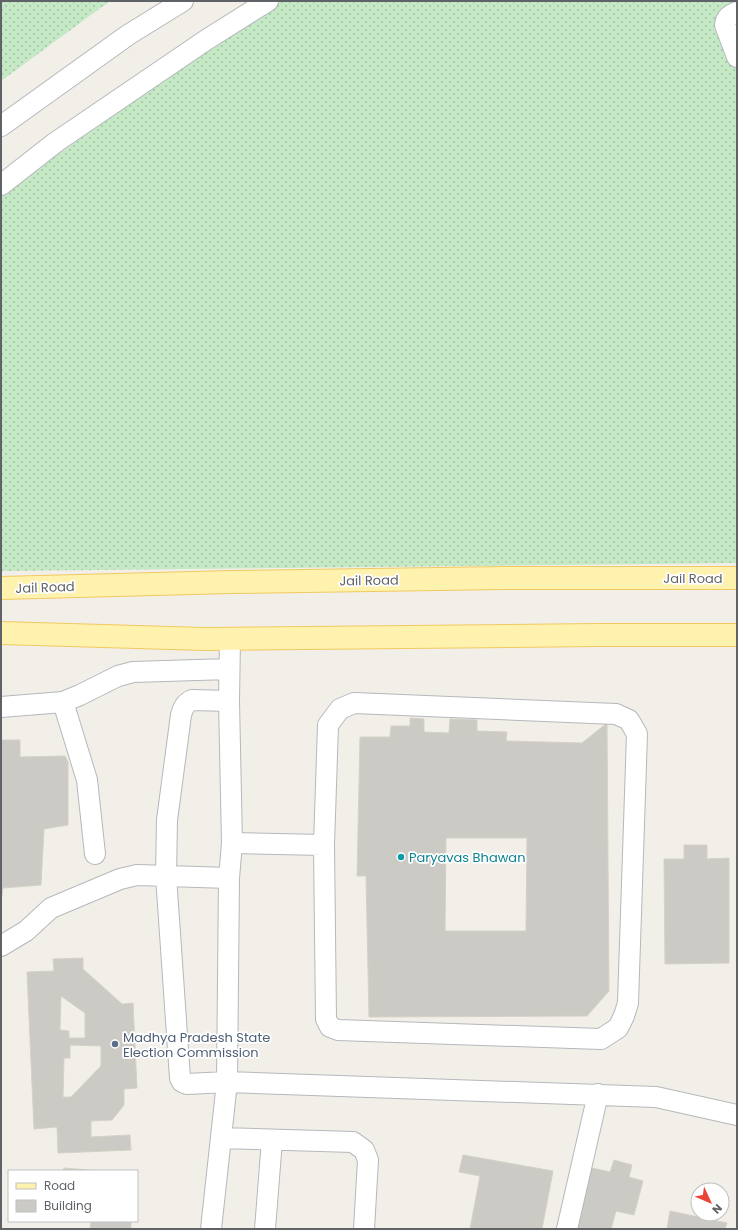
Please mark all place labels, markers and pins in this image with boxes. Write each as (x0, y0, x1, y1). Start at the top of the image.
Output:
place label: Paryavas Bhawan (409, 848, 525, 867)
marker: Paryavas Bhawan (396, 852, 406, 862)
place label: Madhya Pradesh State Election Commission (123, 1028, 270, 1062)
marker: Madhya Pradesh State Election Commission (110, 1039, 120, 1049)

